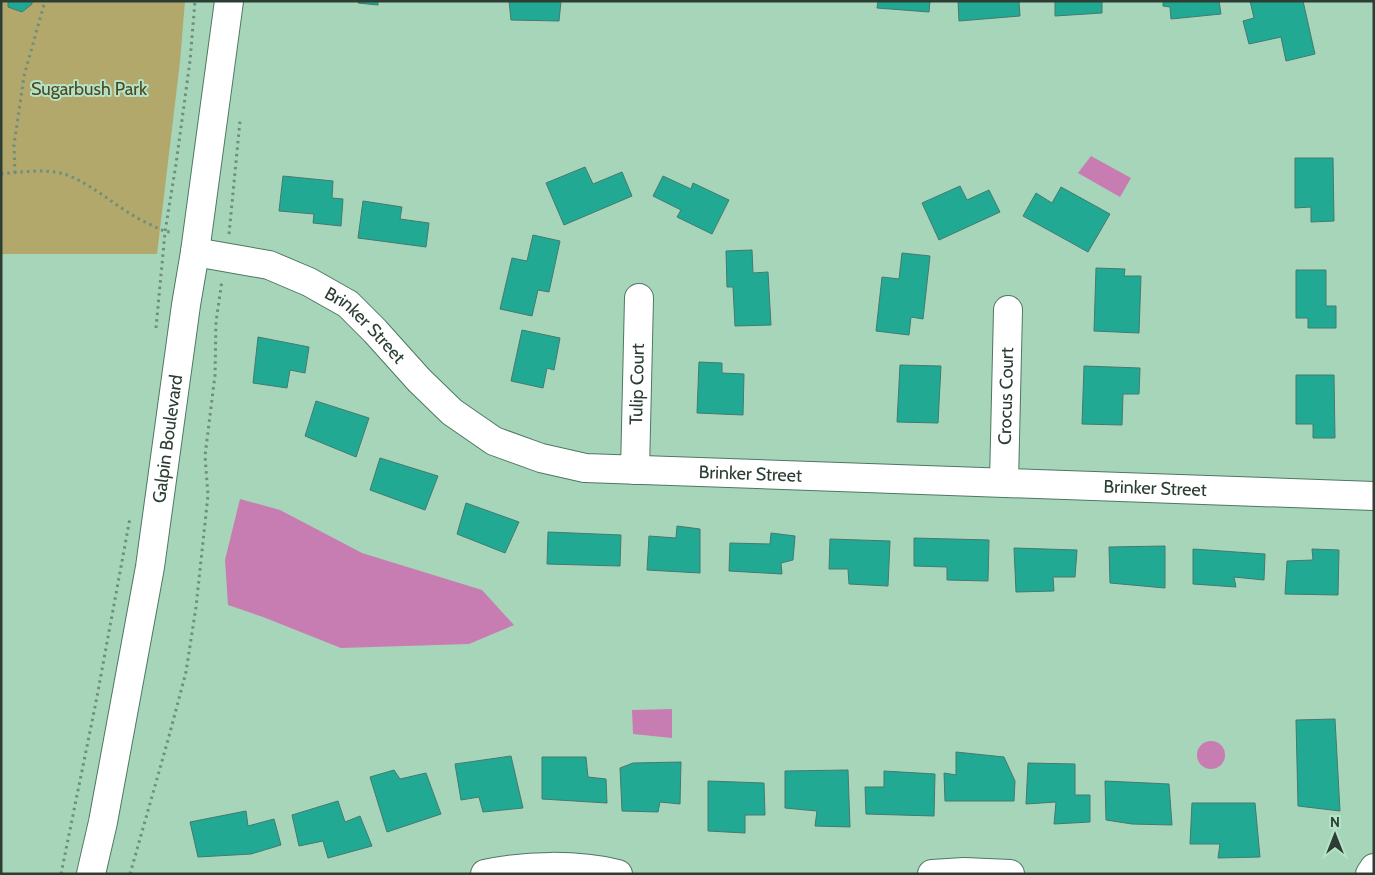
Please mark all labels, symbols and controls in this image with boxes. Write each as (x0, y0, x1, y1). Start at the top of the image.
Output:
park label: Sugarbush Park (31, 78, 148, 100)
street label: Brinker Street (321, 282, 410, 368)
street label: Tulip Court (625, 343, 649, 425)
street label: Crocus Court (994, 347, 1018, 445)
street label: Galpin Boulevard (148, 373, 187, 504)
street label: Brinker Street (698, 461, 802, 487)
street label: Brinker Street (1103, 475, 1207, 501)
north arrow (1310, 810, 1360, 860)
text: N (1330, 813, 1340, 831)

